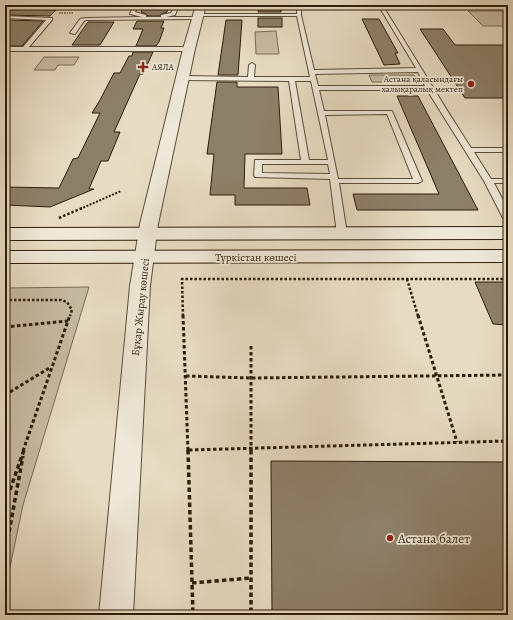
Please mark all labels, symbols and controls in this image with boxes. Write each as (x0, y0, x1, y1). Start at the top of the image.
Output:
marker: АЯЛА (137, 61, 149, 73)
place label: АЯЛА (151, 61, 175, 73)
place label: Астана қаласындағы халықаралық мектеп (382, 73, 463, 95)
marker: Астана қаласындағы халықаралық мектеп (466, 79, 476, 89)
street label: Түркістан көшесі (215, 250, 297, 265)
street label: Бұқар Жырау көшесі (128, 257, 153, 357)
place label: Астана балет (397, 530, 470, 547)
marker: Астана балет (385, 533, 395, 543)

